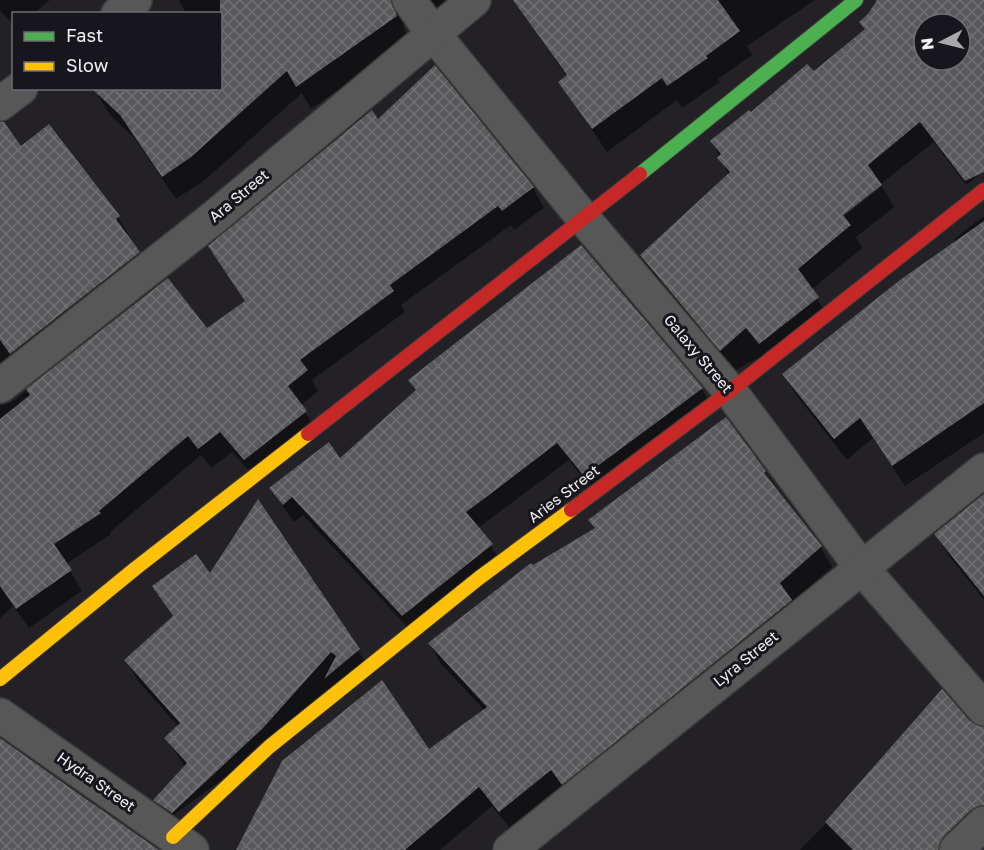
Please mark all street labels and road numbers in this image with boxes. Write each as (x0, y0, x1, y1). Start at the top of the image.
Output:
street label: Ara Street (205, 165, 272, 225)
street label: Galaxy Street (661, 310, 737, 396)
street label: Aries Street (524, 461, 603, 526)
street label: Lyra Street (709, 627, 781, 690)
street label: Hydra Street (54, 748, 139, 815)

